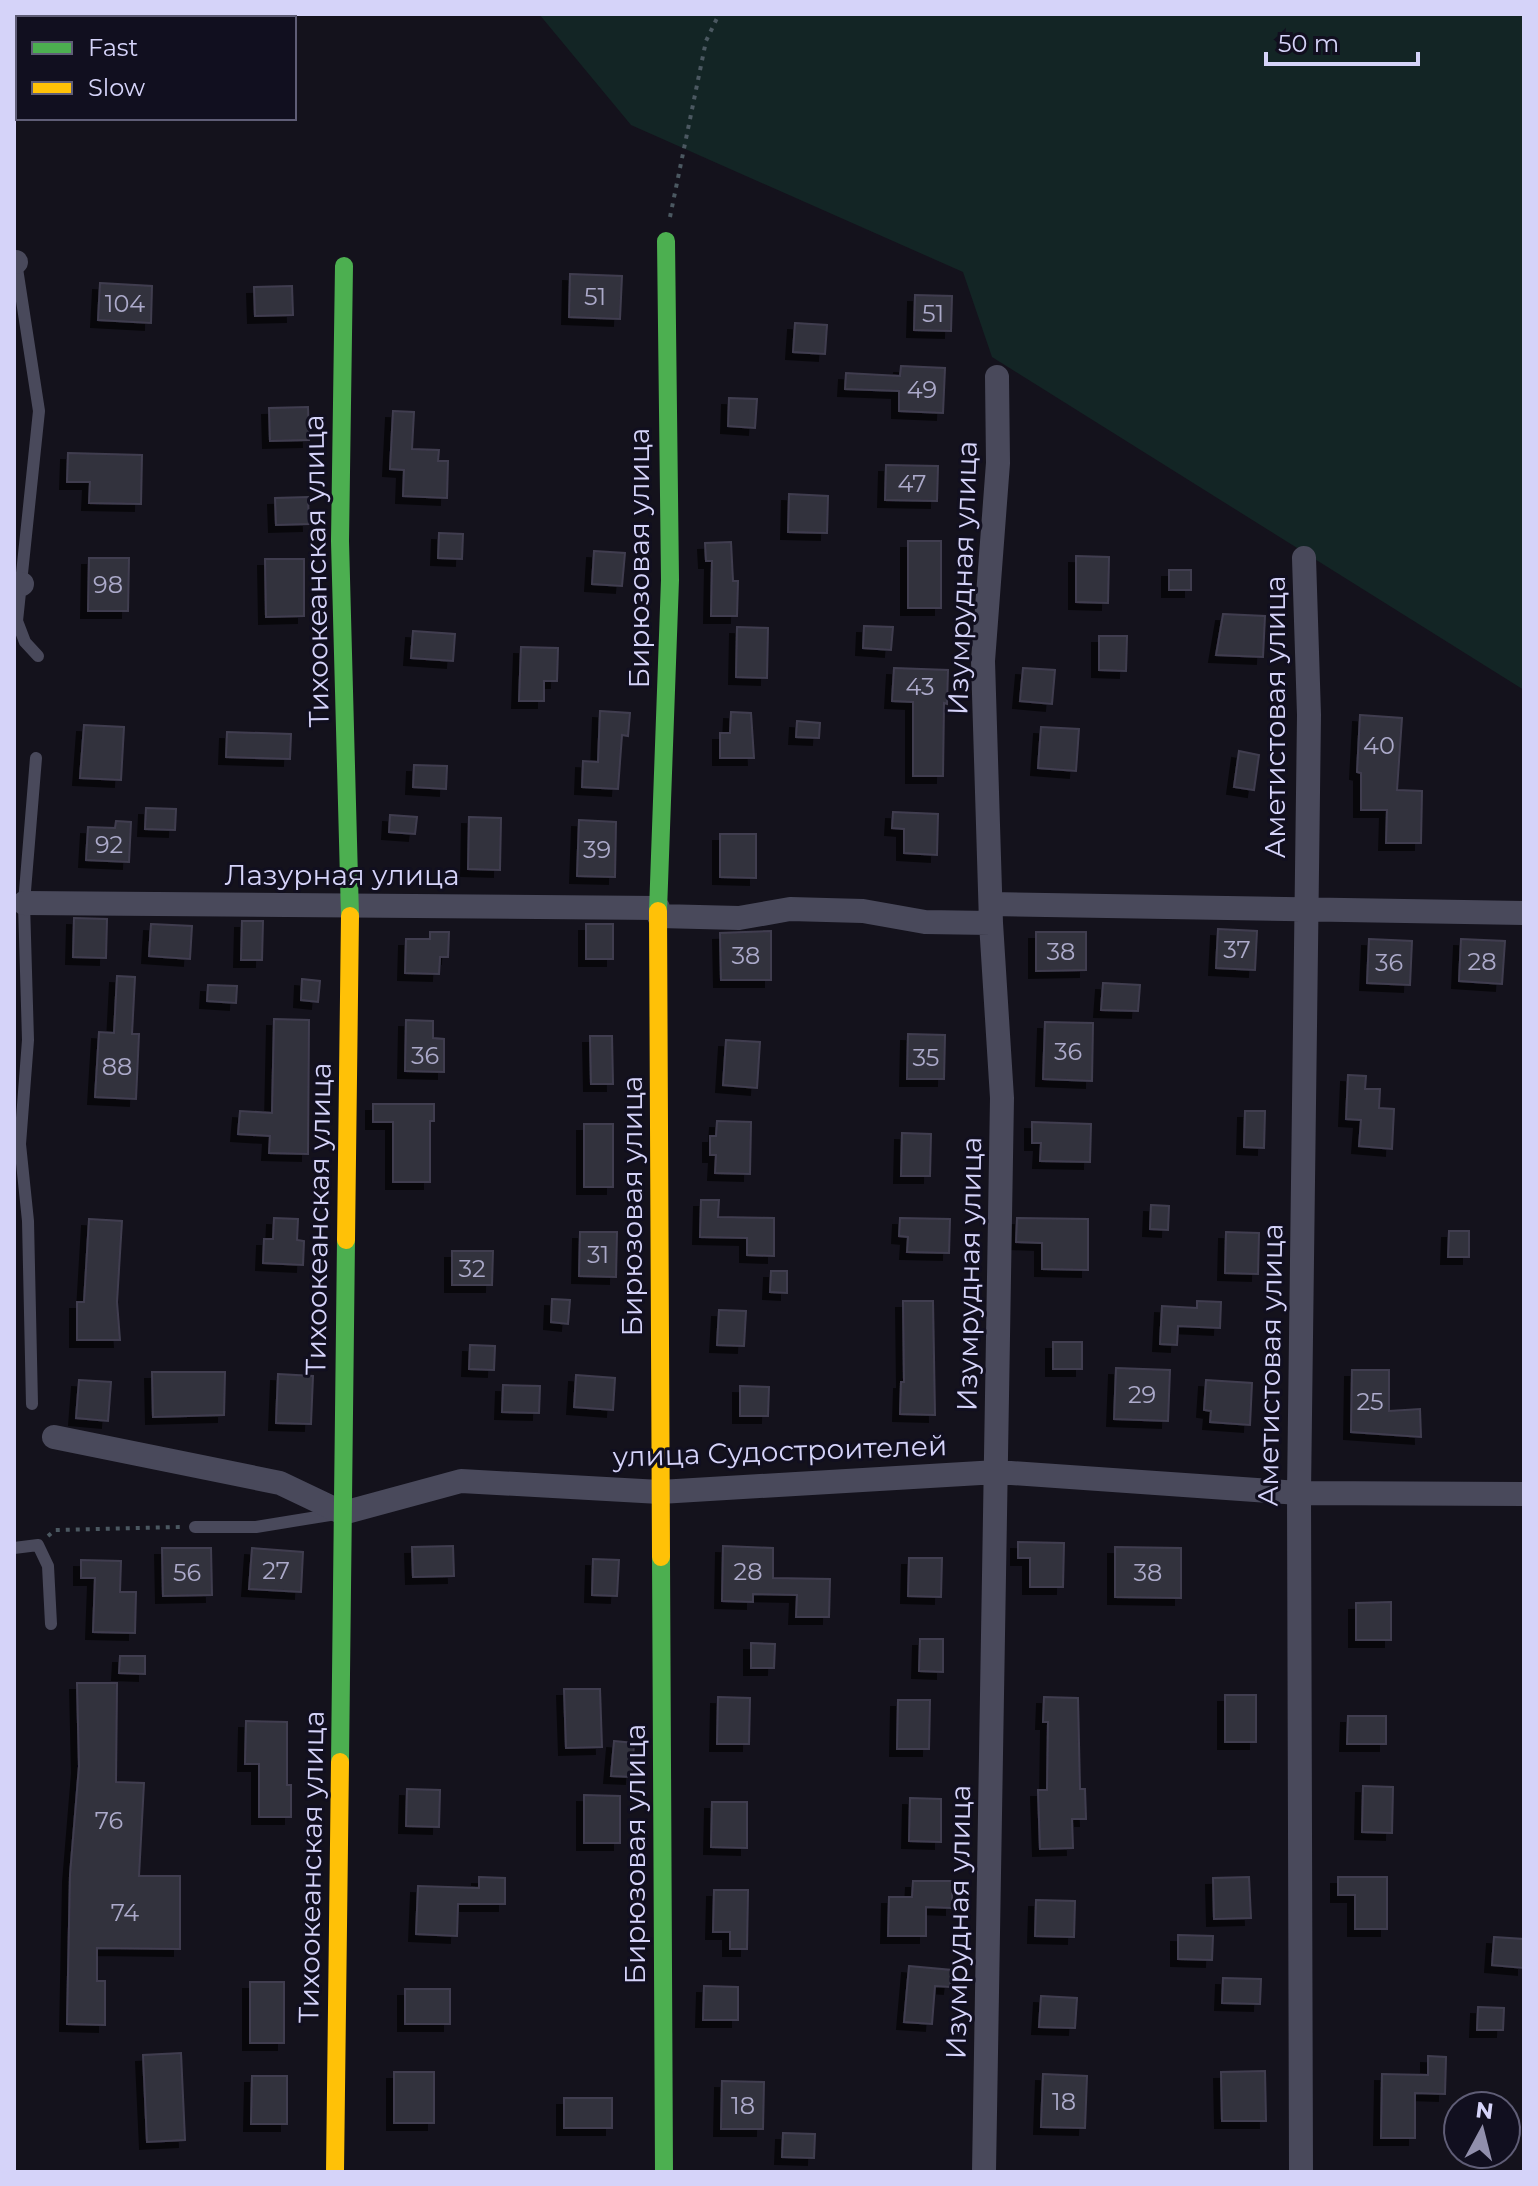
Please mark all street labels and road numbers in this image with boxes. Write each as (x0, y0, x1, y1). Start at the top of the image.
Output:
street label: Тихоокеанская улица (296, 414, 336, 728)
street label: Бирюзовая улица (622, 428, 656, 688)
street label: Изумрудная улица (940, 440, 984, 716)
street label: Аметистовая улица (1258, 575, 1292, 859)
street label: Лазурная улица (224, 858, 460, 892)
street label: Тихоокеанская улица (298, 1062, 338, 1376)
street label: Бирюзовая улица (615, 1076, 649, 1336)
street label: Изумрудная улица (950, 1136, 988, 1412)
street label: Аметистовая улица (1251, 1223, 1289, 1507)
street label: улица Судостроителей (611, 1428, 948, 1474)
street label: Тихоокеанская улица (291, 1710, 331, 2024)
street label: Бирюзовая улица (618, 1724, 652, 1984)
street label: Изумрудная улица (939, 1784, 977, 2060)

